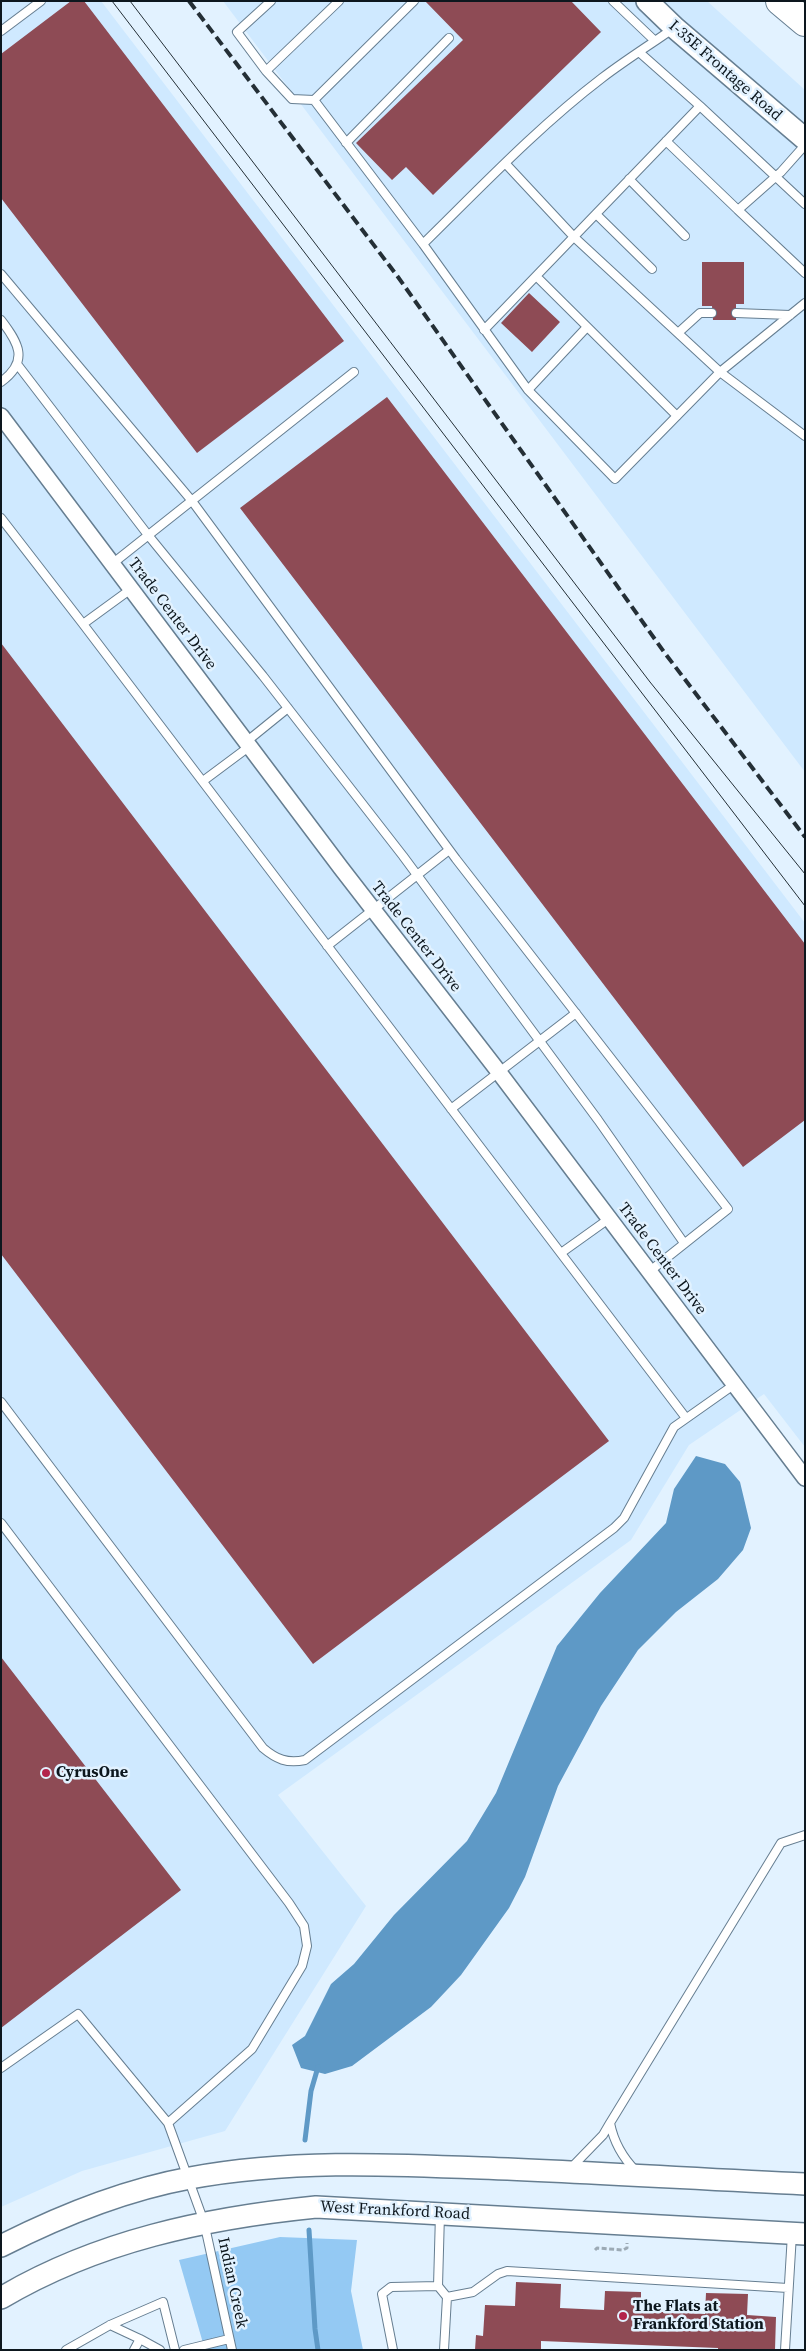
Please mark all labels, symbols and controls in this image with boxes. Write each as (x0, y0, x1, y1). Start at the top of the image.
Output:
street label: I-35E Frontage Road (664, 17, 786, 125)
street label: Trade Center Drive (124, 554, 220, 674)
street label: Trade Center Drive (367, 878, 465, 996)
street label: Trade Center Drive (614, 1199, 710, 1319)
place label: CyrusOne (56, 1763, 128, 1783)
marker: CyrusOne (40, 1767, 52, 1779)
street label: West Frankford Road (320, 2197, 470, 2225)
street label: Indian Creek (213, 2236, 251, 2330)
place label: The Flats at Frankford Station (633, 2297, 764, 2335)
marker: The Flats at Frankford Station (617, 2310, 629, 2322)

